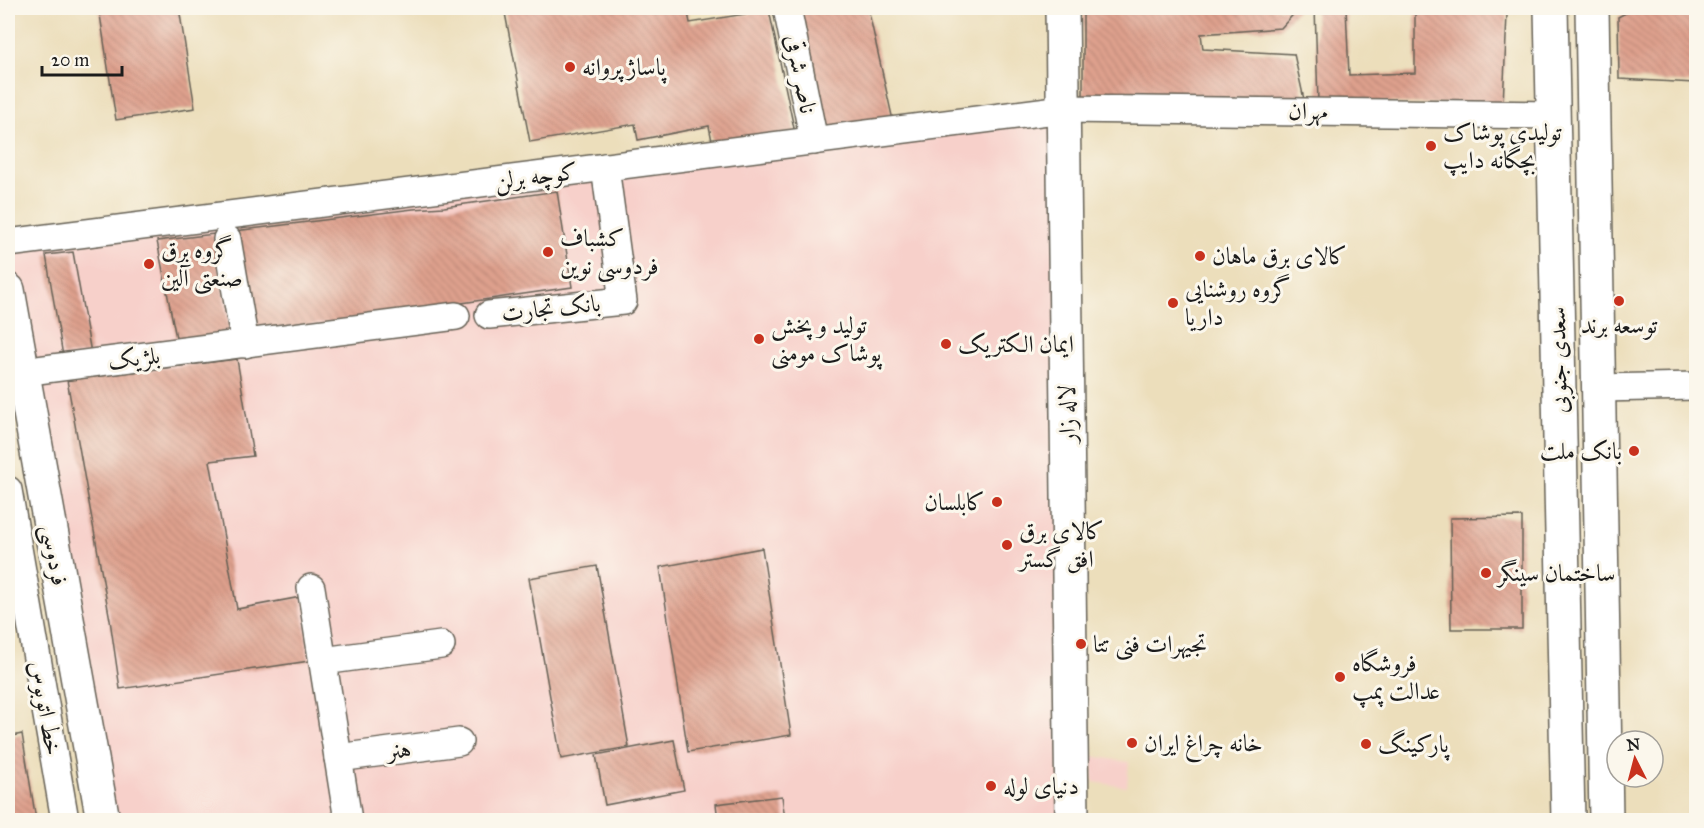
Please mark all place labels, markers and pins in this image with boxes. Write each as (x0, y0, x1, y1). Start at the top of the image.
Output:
place label: پاساژ پروانه (582, 52, 667, 84)
marker: پاساژ پروانه (563, 60, 577, 74)
place label: تولیدی پوشاک بچگانه دایپ (1443, 117, 1562, 177)
marker: تولیدی پوشاک بچگانه دایپ (1424, 139, 1438, 153)
place label: کشباف فردوسی نوین (560, 223, 658, 283)
place label: گروه برق صنعتی آلین (161, 234, 243, 295)
place label: کالای برق ماهان (1212, 241, 1347, 271)
marker: کشباف فردوسی نوین (541, 245, 555, 259)
marker: کالای برق ماهان (1193, 249, 1207, 263)
marker: گروه برق صنعتی آلین (142, 257, 156, 271)
place label: گروه روشنایی داریا (1185, 273, 1291, 332)
marker: توسعه برند (1612, 294, 1626, 308)
marker: گروه روشنایی داریا (1166, 296, 1180, 310)
place label: تولید و پخش پوشاک مومنی (771, 310, 883, 370)
place label: توسعه برند (1581, 310, 1658, 340)
place label: ایمان الکتریک (958, 329, 1074, 359)
marker: تولید و پخش پوشاک مومنی (752, 332, 766, 346)
marker: ایمان الکتریک (939, 337, 953, 351)
place label: بانک ملت (1540, 436, 1622, 466)
marker: بانک ملت (1627, 444, 1641, 458)
place label: کابلسان (924, 487, 985, 517)
marker: کابلسان (990, 495, 1004, 509)
place label: کالای برق افق گستر (1016, 516, 1104, 574)
marker: کالای برق افق گستر (1000, 538, 1014, 552)
place label: ساختمان سینگر (1495, 558, 1615, 588)
marker: ساختمان سینگر (1479, 566, 1493, 580)
place label: تجیهرات فنی تتا (1093, 629, 1207, 661)
marker: تجیهرات فنی تتا (1074, 637, 1088, 651)
place label: فروشگاه عدالت پمپ (1352, 648, 1440, 708)
marker: فروشگاه عدالت پمپ (1333, 670, 1347, 684)
place label: خانه چراغ ایران (1144, 728, 1263, 763)
place label: پارکینگ (1378, 729, 1450, 761)
marker: خانه چراغ ایران (1125, 736, 1139, 750)
marker: پارکینگ (1359, 737, 1373, 751)
place label: دنیای لوله (1003, 771, 1079, 801)
marker: دنیای لوله (984, 779, 998, 793)

